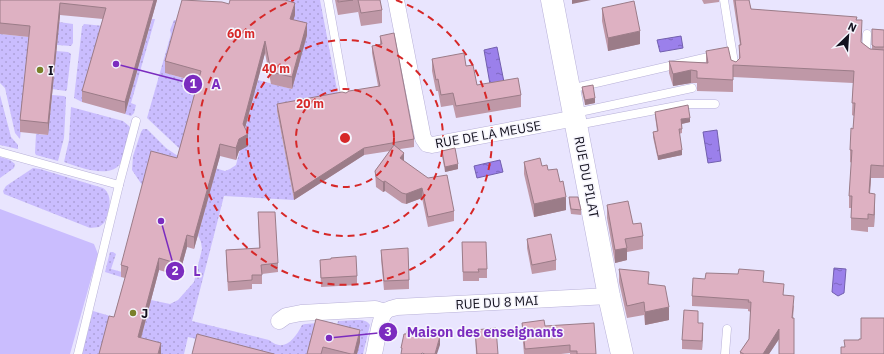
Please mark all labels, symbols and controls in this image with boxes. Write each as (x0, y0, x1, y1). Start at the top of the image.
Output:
north arrow (828, 16, 868, 56)
text: N (846, 19, 859, 35)
text: 60 m (227, 26, 255, 41)
text: 40 m (262, 61, 290, 76)
place label: I (48, 62, 54, 79)
marker: I (35, 65, 45, 75)
callout: A (183, 71, 228, 97)
text: A (211, 75, 221, 93)
text: 1 (189, 76, 197, 91)
text: 20 m (296, 96, 324, 111)
street label: RUE DE LA MEUSE (434, 117, 542, 152)
centre of rings (338, 131, 352, 145)
street label: RUE DU PILAT (570, 135, 603, 220)
callout: L (165, 258, 209, 284)
text: L (193, 262, 201, 280)
text: 2 (171, 263, 179, 278)
street label: RUE DU 8 MAI (455, 292, 539, 313)
place label: J (141, 305, 148, 322)
marker: J (128, 308, 138, 318)
callout: Maison des enseignants (378, 319, 571, 345)
text: Maison des enseignants (407, 323, 563, 341)
text: 3 (384, 324, 392, 339)

